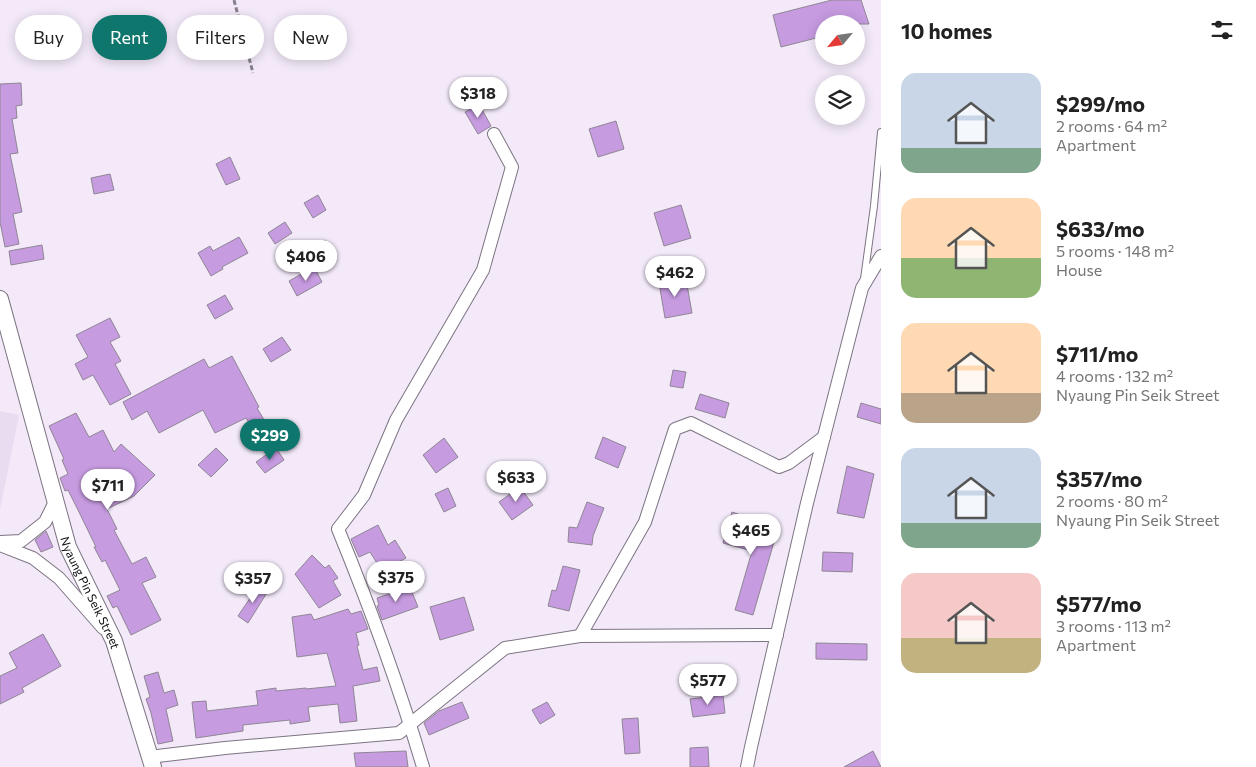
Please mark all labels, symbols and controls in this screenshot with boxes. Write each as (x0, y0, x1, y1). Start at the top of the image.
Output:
chip: Buy (15, 15, 82, 60)
chip: Rent (92, 15, 167, 60)
chip: Filters (177, 15, 264, 60)
chip: New (274, 15, 347, 60)
north arrow (815, 15, 865, 65)
map controls (815, 15, 865, 125)
icon: filters (1208, 16, 1236, 44)
text: 10 homes (901, 18, 992, 43)
button: layers (815, 75, 865, 125)
pin: $318 (448, 76, 508, 119)
text: $318 (460, 83, 496, 102)
text: $299/mo (1056, 91, 1145, 116)
icon: home (941, 93, 1001, 153)
text: 2 rooms · 64 m² (1056, 116, 1167, 135)
text: Apartment (1056, 135, 1136, 154)
text: $633/mo (1056, 216, 1145, 241)
icon: home (941, 218, 1001, 278)
pin: $406 (276, 240, 336, 282)
text: 5 rooms · 148 m² (1056, 241, 1174, 260)
text: $406 (286, 246, 326, 265)
pin: $462 (645, 256, 705, 298)
text: House (1056, 260, 1102, 279)
text: $462 (656, 262, 694, 281)
text: $711/mo (1056, 341, 1138, 366)
icon: home (941, 343, 1001, 403)
text: 4 rooms · 132 m² (1056, 366, 1173, 385)
text: Nyaung Pin Seik Street (1056, 385, 1220, 404)
pin: $299 (240, 418, 300, 461)
text: $299 (251, 425, 289, 444)
pin: $633 (486, 460, 546, 503)
text: $357/mo (1056, 466, 1142, 491)
text: $633 (497, 467, 535, 486)
pin: $711 (78, 468, 138, 511)
icon: home (941, 468, 1001, 528)
text: $711 (92, 475, 124, 494)
text: 2 rooms · 80 m² (1056, 491, 1168, 510)
text: Nyaung Pin Seik Street (1056, 510, 1220, 529)
pin: $465 (721, 514, 781, 556)
text: $465 (732, 520, 770, 539)
street label: Nyaung Pin Seik Street (58, 535, 123, 650)
pin: $375 (366, 560, 426, 603)
pin: $357 (223, 562, 283, 604)
text: $375 (378, 567, 414, 586)
text: $357 (235, 568, 271, 587)
text: $577/mo (1056, 591, 1141, 616)
icon: home (941, 593, 1001, 653)
text: 3 rooms · 113 m² (1056, 616, 1171, 635)
text: Apartment (1056, 635, 1136, 654)
pin: $577 (678, 664, 738, 706)
text: $577 (690, 670, 726, 689)

